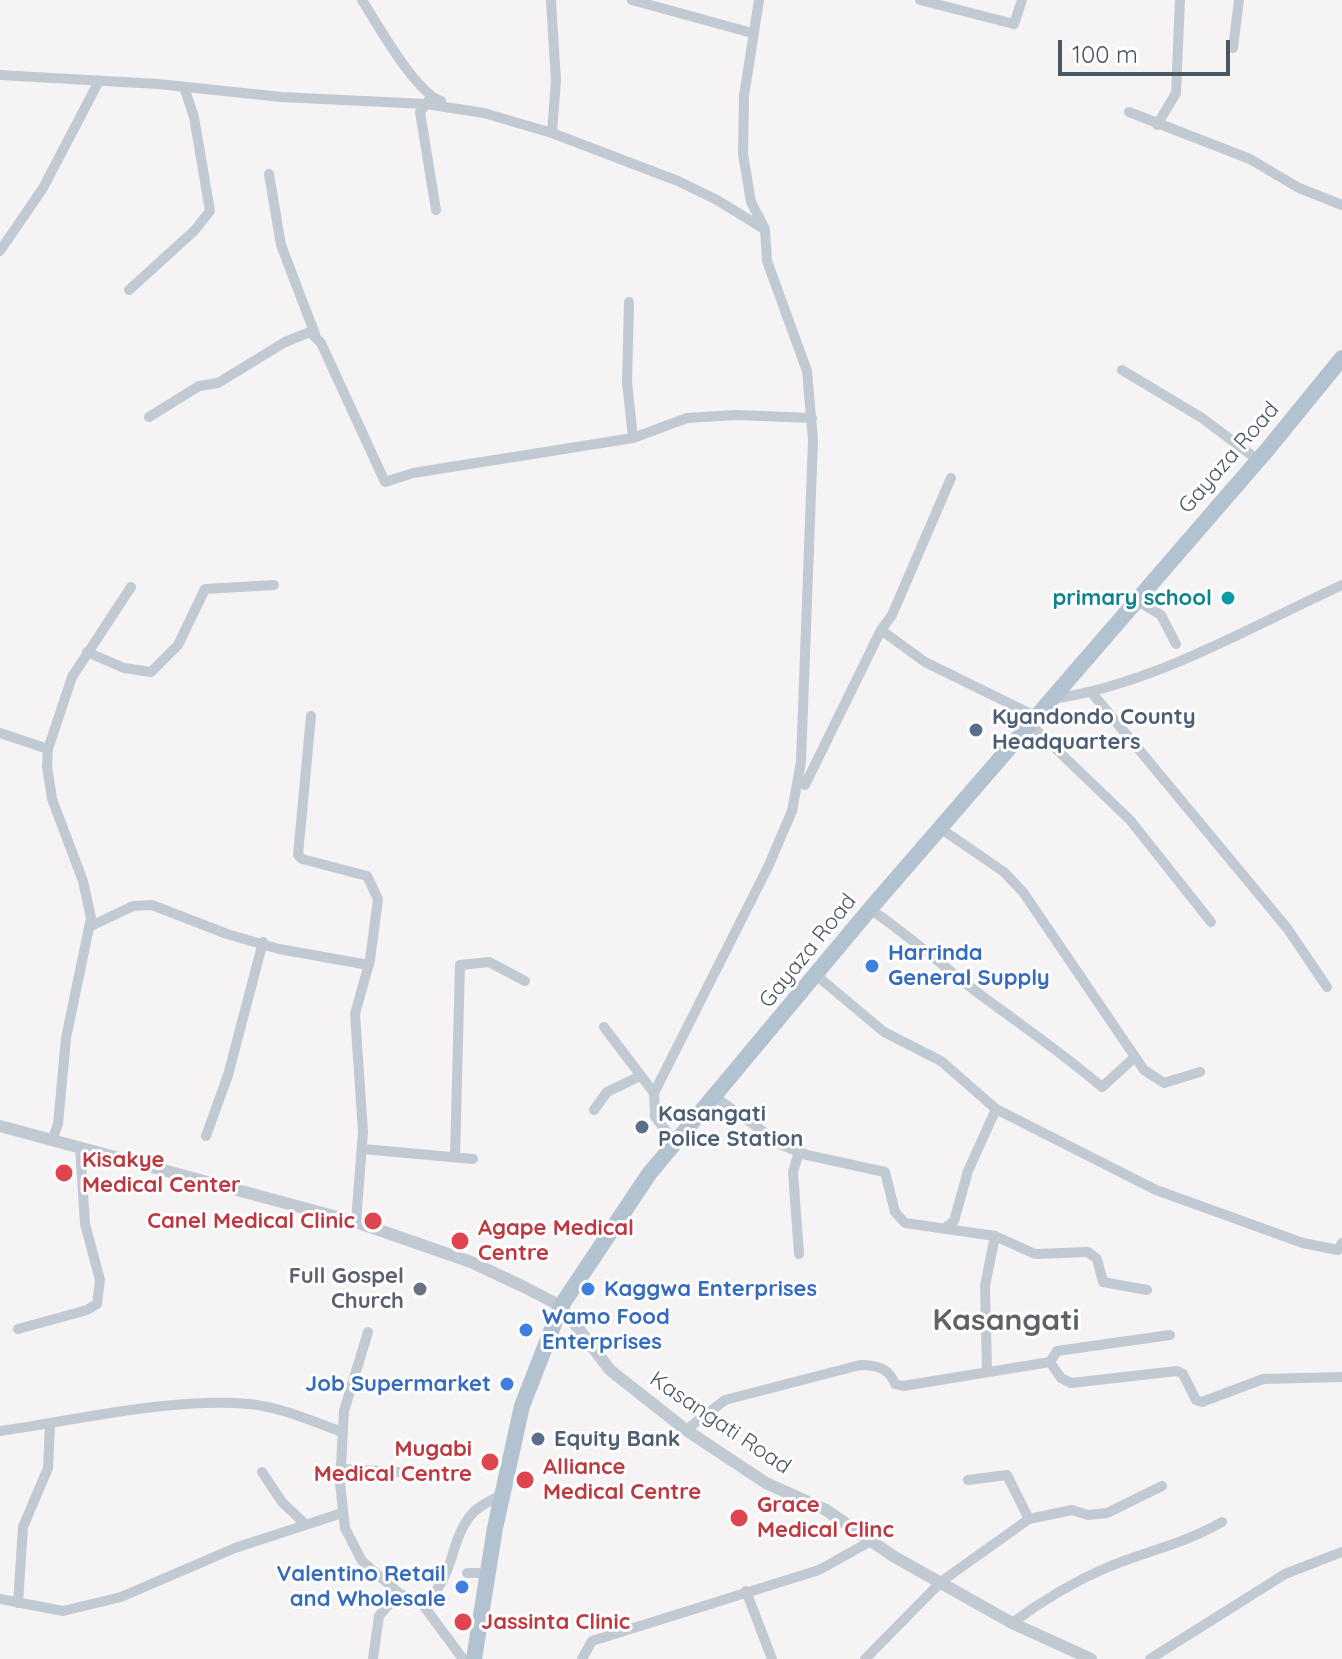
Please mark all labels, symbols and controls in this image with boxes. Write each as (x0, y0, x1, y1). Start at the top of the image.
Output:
scale bar (1062, 24, 1234, 74)
text: 100 m (1072, 39, 1138, 69)
street label: Gayaza Road (1173, 397, 1285, 519)
place label: primary school (1052, 585, 1212, 611)
marker: primary school (1219, 589, 1237, 607)
place label: Kyandondo County Headquarters (992, 704, 1196, 756)
marker: Kyandondo County Headquarters (967, 721, 985, 739)
street label: Gayaza Road (754, 889, 862, 1013)
place label: Harrinda General Supply (888, 940, 1050, 992)
marker: Harrinda General Supply (863, 957, 881, 975)
place label: Kasangati Police Station (658, 1101, 803, 1152)
marker: Kasangati Police Station (633, 1118, 651, 1136)
place label: Kisakye Medical Center (82, 1147, 241, 1198)
marker: Kisakye Medical Center (53, 1162, 75, 1184)
place label: Canel Medical Clinic (147, 1208, 355, 1234)
marker: Canel Medical Clinic (362, 1210, 384, 1232)
place label: Agape Medical Centre (478, 1215, 634, 1266)
marker: Agape Medical Centre (449, 1230, 471, 1252)
place label: Full Gospel Church (289, 1263, 404, 1314)
place label: Kaggwa Enterprises (604, 1276, 817, 1302)
marker: Full Gospel Church (411, 1280, 429, 1298)
marker: Kaggwa Enterprises (579, 1280, 597, 1298)
district label: Kasangati (932, 1303, 1080, 1339)
place label: Wamo Food Enterprises (542, 1304, 670, 1356)
marker: Wamo Food Enterprises (517, 1321, 535, 1339)
street label: Kasangati Road (644, 1366, 796, 1480)
place label: Job Supermarket (305, 1371, 491, 1397)
marker: Job Supermarket (498, 1375, 516, 1393)
place label: Equity Bank (554, 1426, 680, 1452)
marker: Equity Bank (529, 1430, 547, 1448)
place label: Mugabi Medical Centre (314, 1436, 472, 1488)
marker: Mugabi Medical Centre (479, 1451, 501, 1473)
place label: Alliance Medical Centre (543, 1454, 701, 1506)
marker: Alliance Medical Centre (514, 1469, 536, 1491)
place label: Grace Medical Clinc (757, 1492, 894, 1544)
marker: Grace Medical Clinc (728, 1507, 750, 1529)
place label: Valentino Retail and Wholesale (277, 1561, 446, 1612)
marker: Valentino Retail and Wholesale (453, 1578, 471, 1596)
place label: Jassinta Clinic (481, 1609, 630, 1635)
marker: Jassinta Clinic (452, 1611, 474, 1633)

